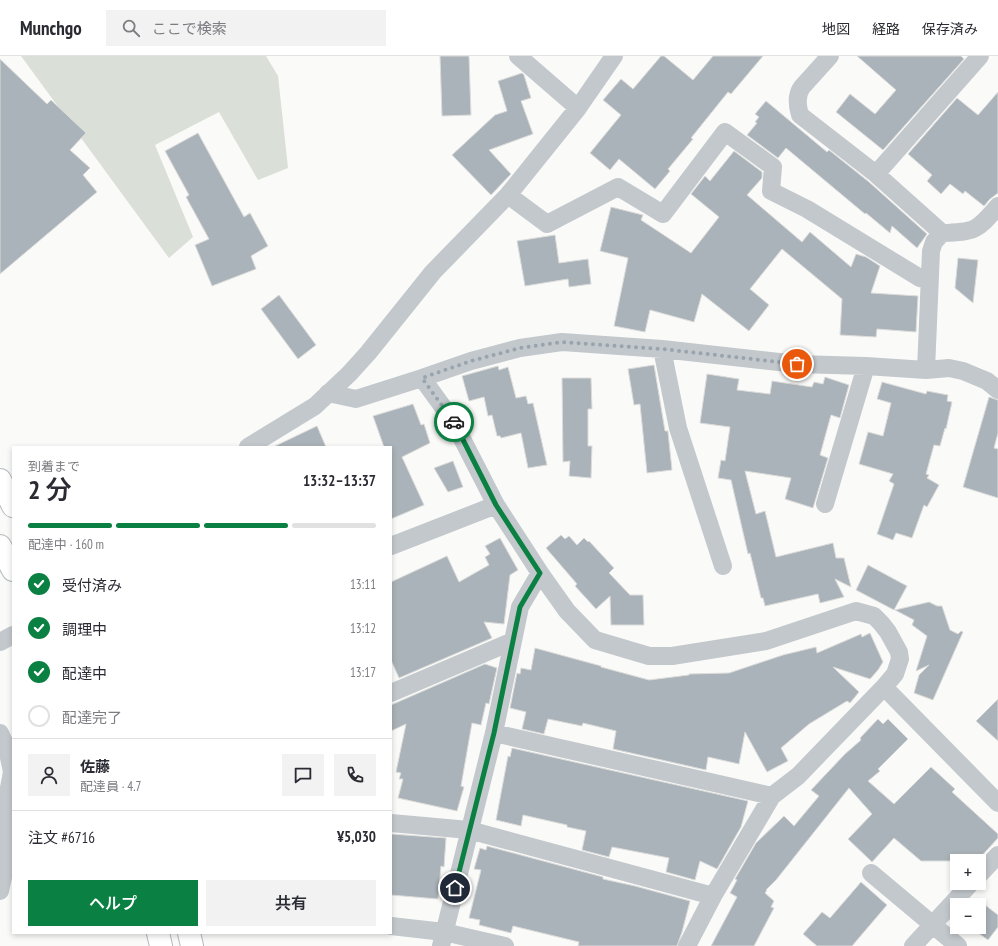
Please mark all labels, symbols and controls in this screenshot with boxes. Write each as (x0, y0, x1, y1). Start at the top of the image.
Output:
search box (106, 10, 386, 46)
text: Munchgo (20, 16, 82, 40)
icon: search (120, 17, 142, 39)
text: ここで検索 (152, 19, 227, 38)
text: 地図 (822, 20, 850, 38)
text: 経路 (872, 20, 900, 38)
text: 保存済み (922, 20, 978, 38)
pin (780, 347, 814, 381)
icon: bag (786, 353, 808, 375)
courier (434, 402, 474, 442)
icon: car (443, 411, 465, 433)
text: 到着まで (28, 458, 80, 475)
text: 13:32–13:37 (303, 471, 376, 490)
text: 2 分 (28, 473, 72, 506)
text: 配達中 · 160 m (28, 536, 104, 553)
icon: check (28, 573, 50, 595)
text: 受付済み (62, 576, 122, 595)
text: 13:11 (350, 576, 376, 593)
icon: check (28, 617, 50, 639)
text: 調理中 (62, 620, 107, 639)
text: 13:12 (350, 620, 376, 637)
icon: check (28, 661, 50, 683)
text: 配達中 (62, 664, 107, 683)
text: 13:17 (350, 664, 376, 681)
text: 配達完了 (62, 708, 122, 727)
button: person (28, 754, 70, 796)
button: chat (282, 754, 324, 796)
button: phone (334, 754, 376, 796)
text: 佐藤 (80, 757, 110, 776)
text: 配達員 · 4.7 (80, 778, 141, 795)
text: ¥5,030 (337, 827, 376, 846)
text: 注文 #6716 (28, 828, 95, 847)
map controls (950, 854, 986, 934)
button: + (950, 854, 986, 890)
pin (438, 871, 472, 905)
icon: home (444, 877, 466, 899)
button: ヘルプ (28, 880, 198, 926)
button: 共有 (206, 880, 376, 926)
button: − (950, 898, 986, 934)

